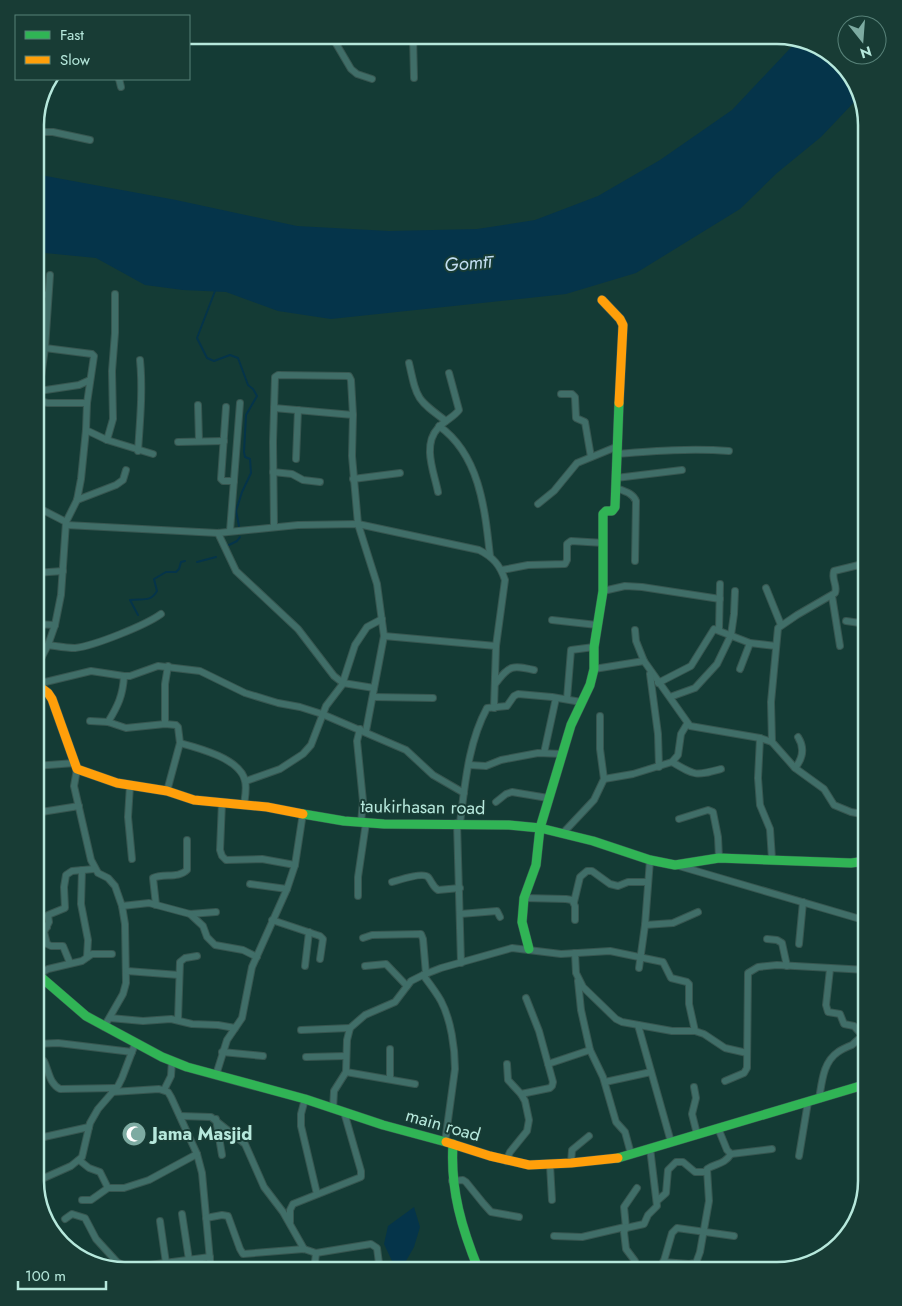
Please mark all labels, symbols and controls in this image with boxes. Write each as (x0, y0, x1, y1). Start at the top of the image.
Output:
legend (15, 15, 190, 80)
north arrow (837, 15, 887, 65)
text: Fast (60, 24, 84, 46)
text: N (858, 41, 874, 64)
text: Slow (60, 49, 91, 71)
water label: Gomtī (443, 247, 496, 279)
street label: taukirhasan road (360, 793, 486, 821)
street label: main road (402, 1102, 484, 1148)
mosque icon: Jama Masjid (121, 1121, 147, 1147)
place label: Jama Masjid (149, 1121, 252, 1147)
scale bar (18, 1258, 105, 1290)
text: 100 m (25, 1265, 66, 1287)

